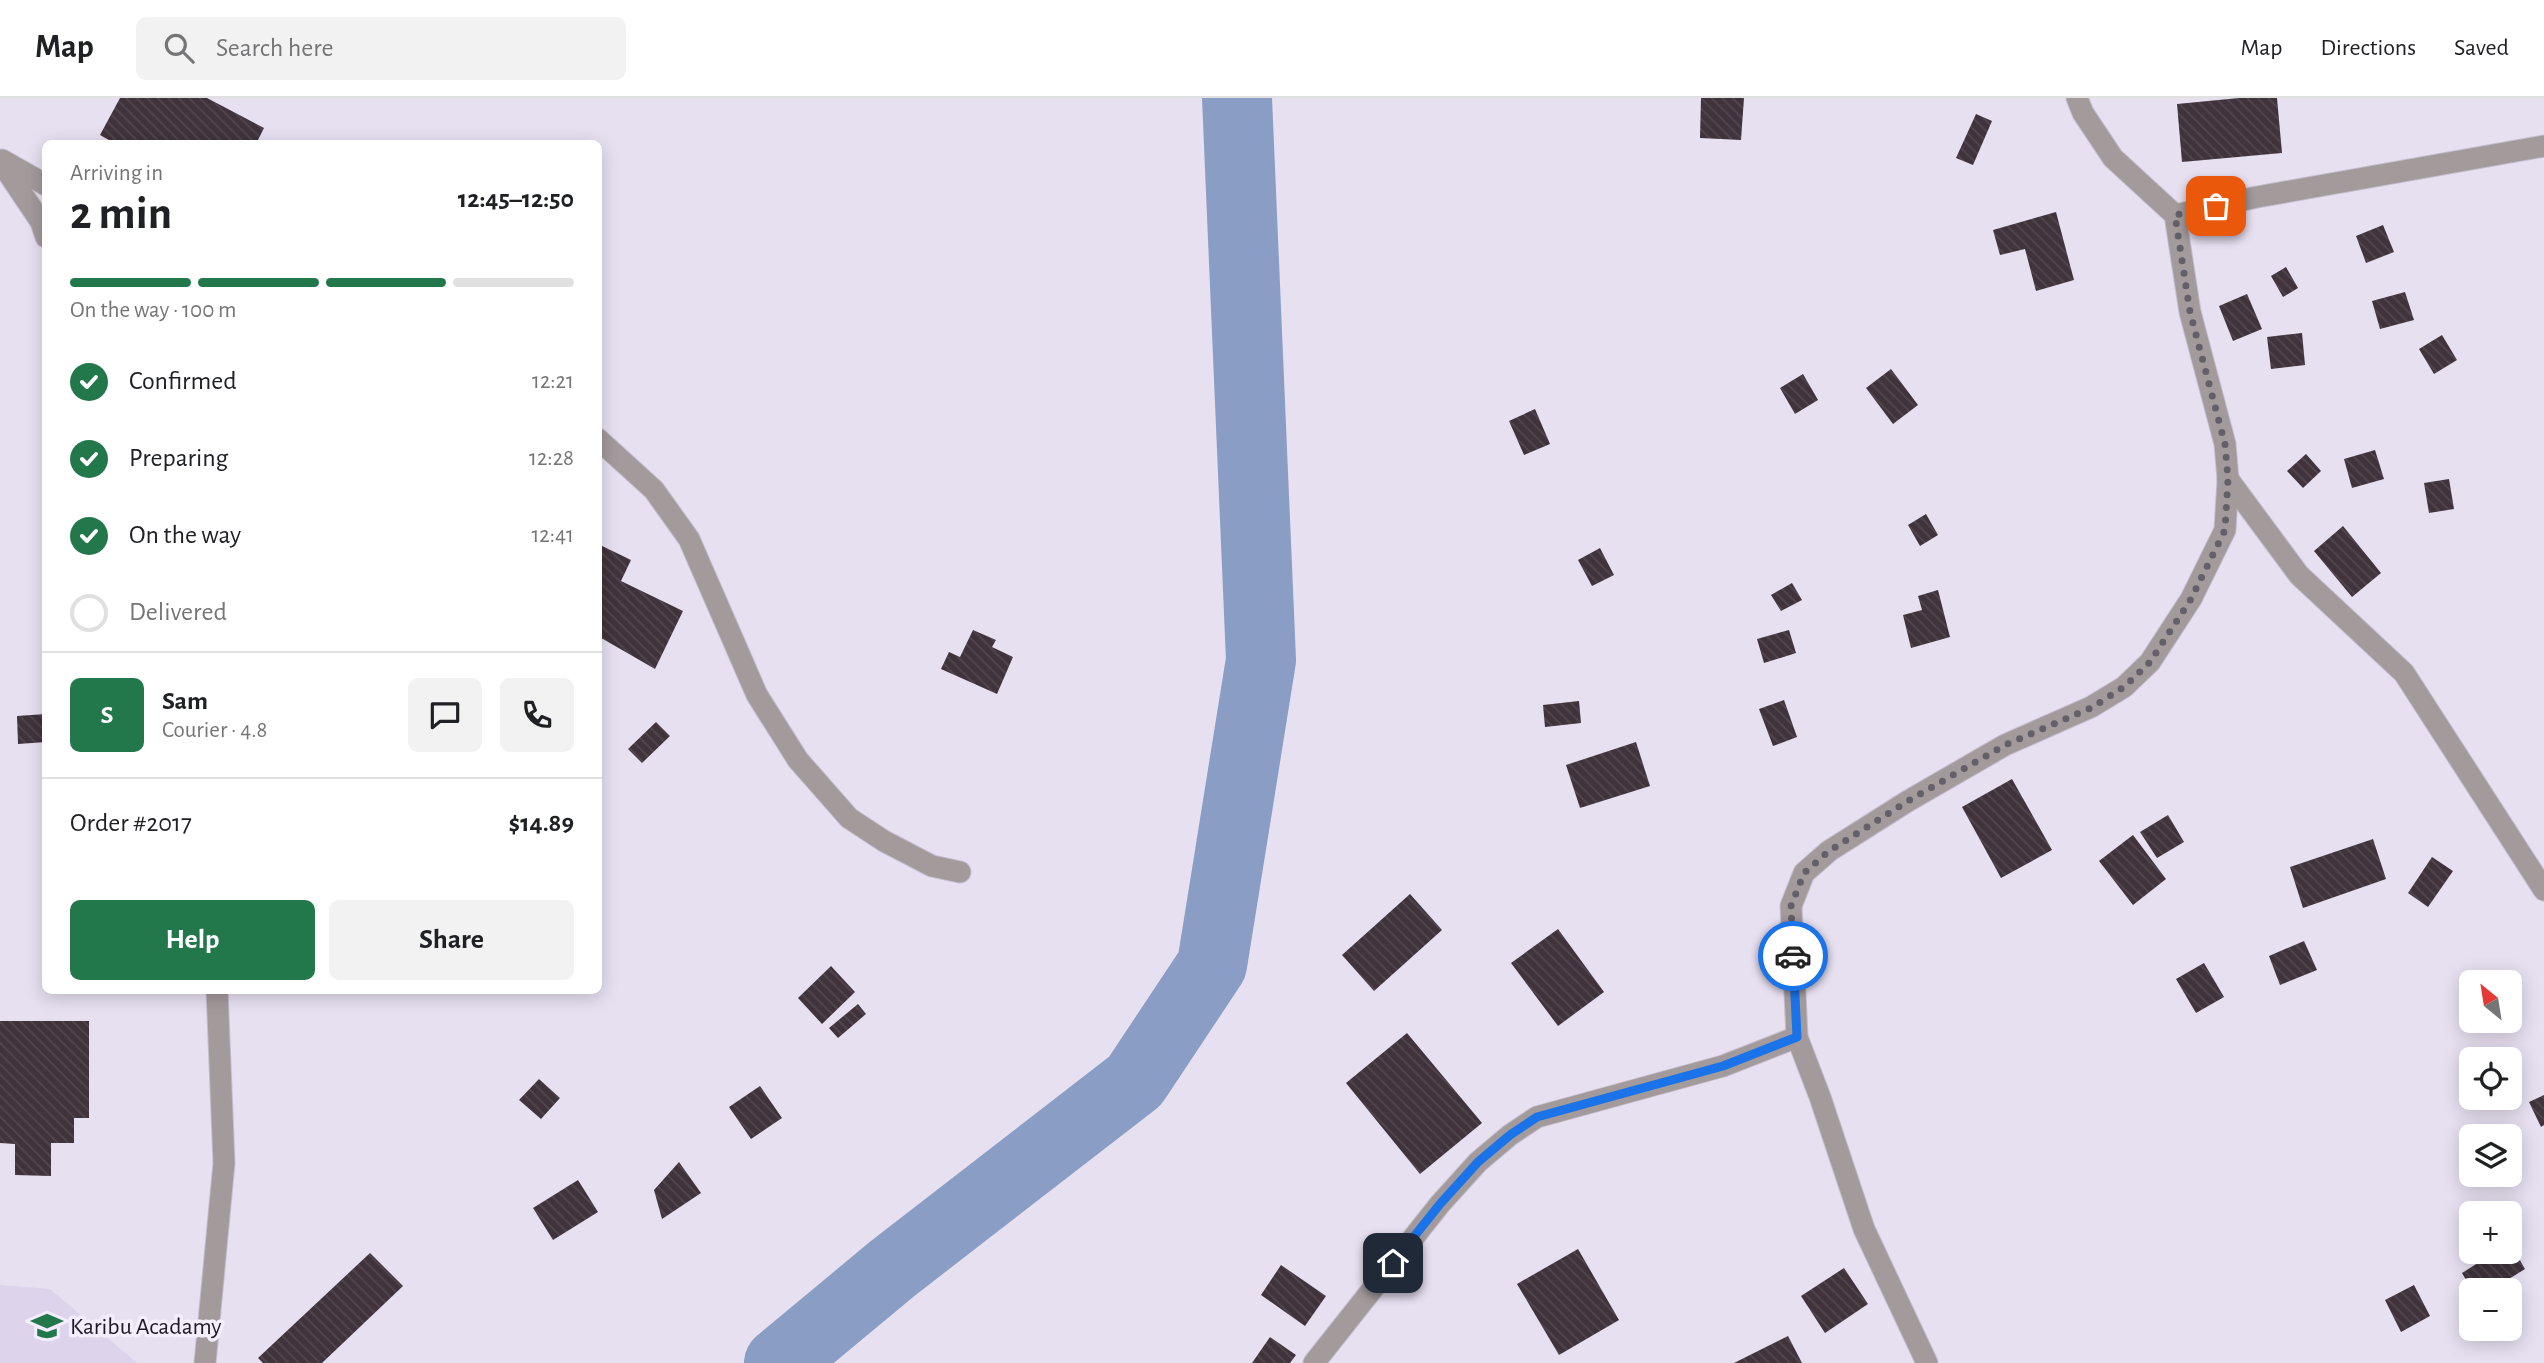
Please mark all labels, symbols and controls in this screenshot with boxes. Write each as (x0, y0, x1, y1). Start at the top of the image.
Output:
search box (136, 17, 626, 80)
icon: search (160, 29, 198, 67)
text: Map (35, 31, 94, 64)
text: Search here (216, 35, 334, 61)
text: Map (2240, 36, 2282, 60)
text: Directions (2320, 36, 2416, 60)
text: Saved (2454, 36, 2509, 60)
text: Arriving in (70, 162, 163, 185)
pin (2186, 176, 2246, 236)
text: 12:45–12:50 (458, 186, 574, 212)
icon: bag (2197, 187, 2235, 225)
text: 2 min (70, 191, 172, 237)
text: On the way · 100 m (70, 299, 237, 322)
icon: check (70, 363, 108, 401)
text: Confirmed (129, 368, 237, 394)
text: 12:21 (532, 370, 574, 393)
icon: check (70, 440, 108, 478)
text: Preparing (129, 445, 228, 471)
text: 12:28 (529, 447, 574, 470)
icon: check (70, 517, 108, 555)
text: On the way (129, 522, 241, 548)
text: 12:41 (531, 524, 574, 547)
text: Delivered (129, 599, 227, 625)
button: chat (408, 678, 482, 752)
button: phone (500, 678, 574, 752)
text: Sam (162, 688, 208, 714)
text: S (101, 702, 113, 728)
text: Courier · 4.8 (162, 719, 267, 742)
text: Order #2017 (70, 810, 192, 836)
text: $14.89 (509, 810, 574, 836)
button: Help (70, 900, 315, 980)
button: Share (329, 900, 574, 980)
courier (1758, 921, 1828, 991)
icon: car (1774, 937, 1812, 975)
north arrow (2459, 970, 2522, 1032)
map controls (2459, 970, 2522, 1341)
button: locate (2459, 1047, 2522, 1110)
button: layers (2459, 1124, 2522, 1187)
button: + (2459, 1201, 2522, 1264)
pin (1363, 1233, 1423, 1293)
icon: home (1374, 1244, 1412, 1282)
button: − (2459, 1278, 2522, 1341)
school or university icon: Karibu Acadamy (30, 1309, 64, 1343)
place label: Karibu Acadamy (70, 1315, 222, 1339)

